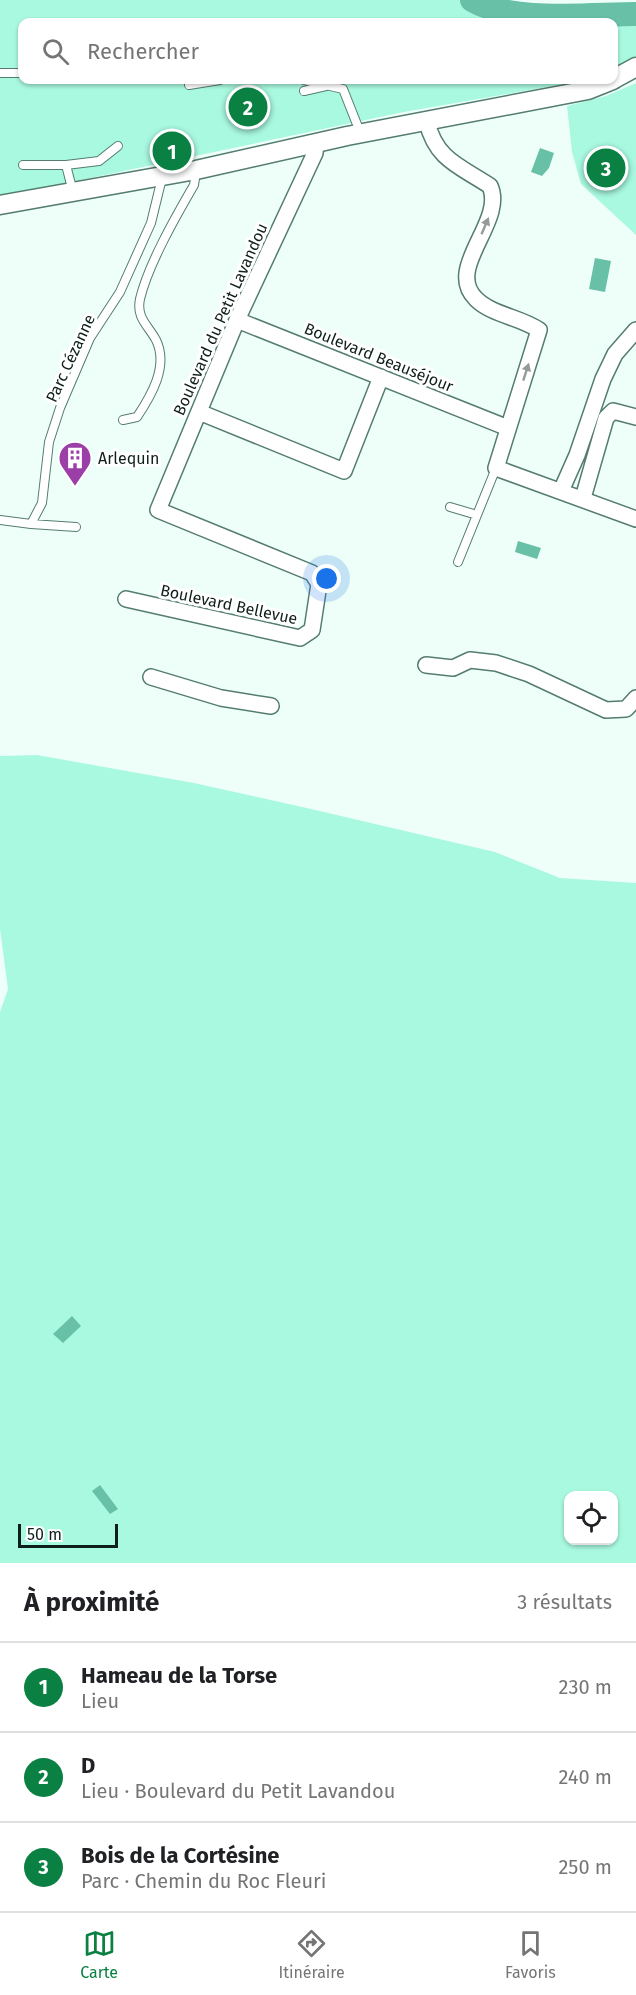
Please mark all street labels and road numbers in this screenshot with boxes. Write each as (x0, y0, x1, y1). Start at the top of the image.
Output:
street label: Boulevard du Petit Lavandou (169, 220, 272, 418)
street label: Parc Cézanne (42, 311, 99, 405)
street label: Boulevard Beauséjour (301, 319, 457, 396)
street label: Boulevard Bellevue (159, 581, 299, 628)

